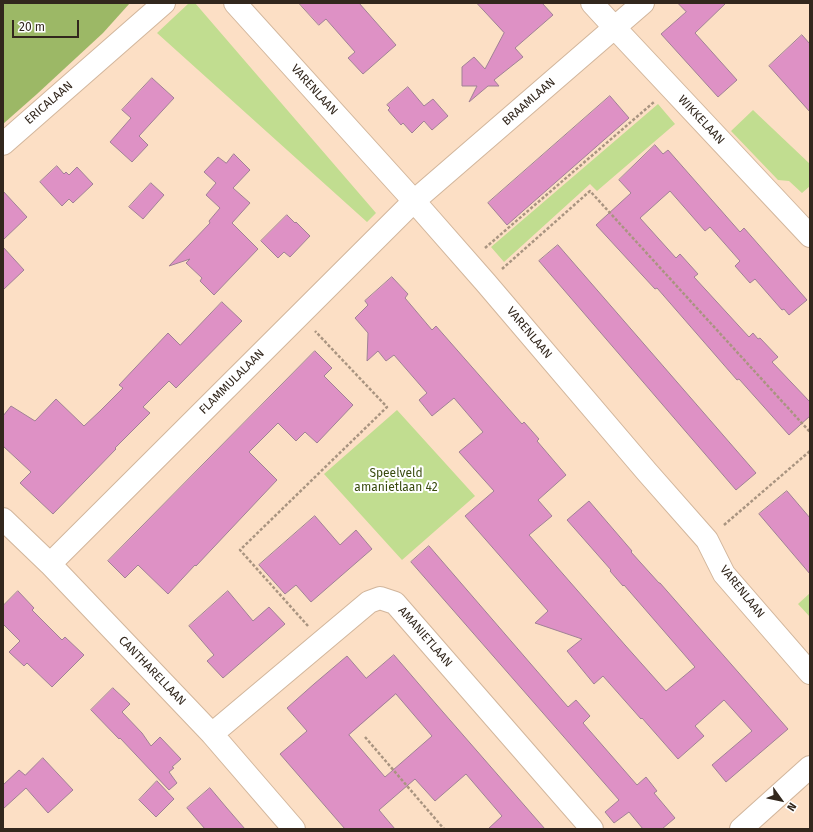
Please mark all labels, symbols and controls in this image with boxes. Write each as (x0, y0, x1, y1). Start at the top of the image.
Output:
scale bar (14, 12, 81, 38)
text: 20 m (19, 20, 45, 34)
street label: VARENLAAN (288, 62, 340, 118)
street label: BRAAMLAAN (500, 75, 558, 129)
street label: ERICALAAN (22, 78, 76, 128)
street label: WIKKELAAN (675, 92, 727, 148)
street label: VARENLAAN (503, 304, 555, 362)
street label: FLAMMULALAAN (196, 346, 268, 418)
park label: Speelveld amanietlaan 42 (354, 467, 438, 495)
street label: VARENLAAN (717, 563, 767, 621)
street label: AMANIETLAAN (395, 604, 455, 670)
street label: CANTHARELLAAN (115, 633, 189, 709)
north arrow (761, 780, 801, 820)
text: N (784, 800, 799, 813)

